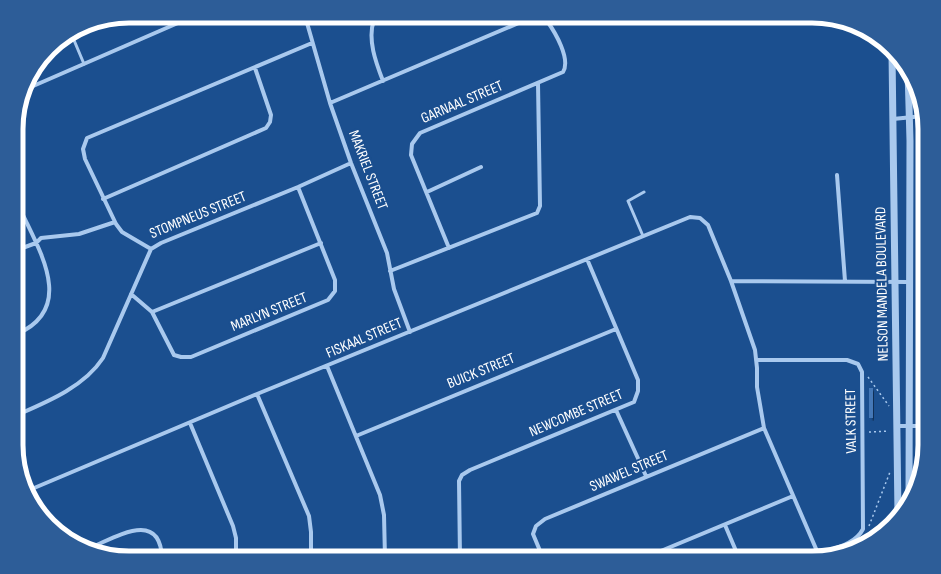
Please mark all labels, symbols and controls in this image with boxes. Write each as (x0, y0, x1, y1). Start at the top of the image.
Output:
street label: GARNAAL STREET (418, 76, 506, 128)
street label: MAKRIEL STREET (344, 127, 392, 213)
street label: STOMPNEUS STREET (147, 187, 249, 243)
street label: NELSON MANDELA BOULEVARD (871, 207, 893, 361)
street label: MARLYN STREET (228, 288, 310, 336)
street label: FISKAAL STREET (323, 313, 405, 363)
street label: BUICK STREET (444, 349, 518, 393)
street label: NEWCOMBE STREET (526, 385, 626, 441)
street label: VALK STREET (841, 388, 861, 454)
street label: SWAWEL STREET (587, 446, 671, 496)

